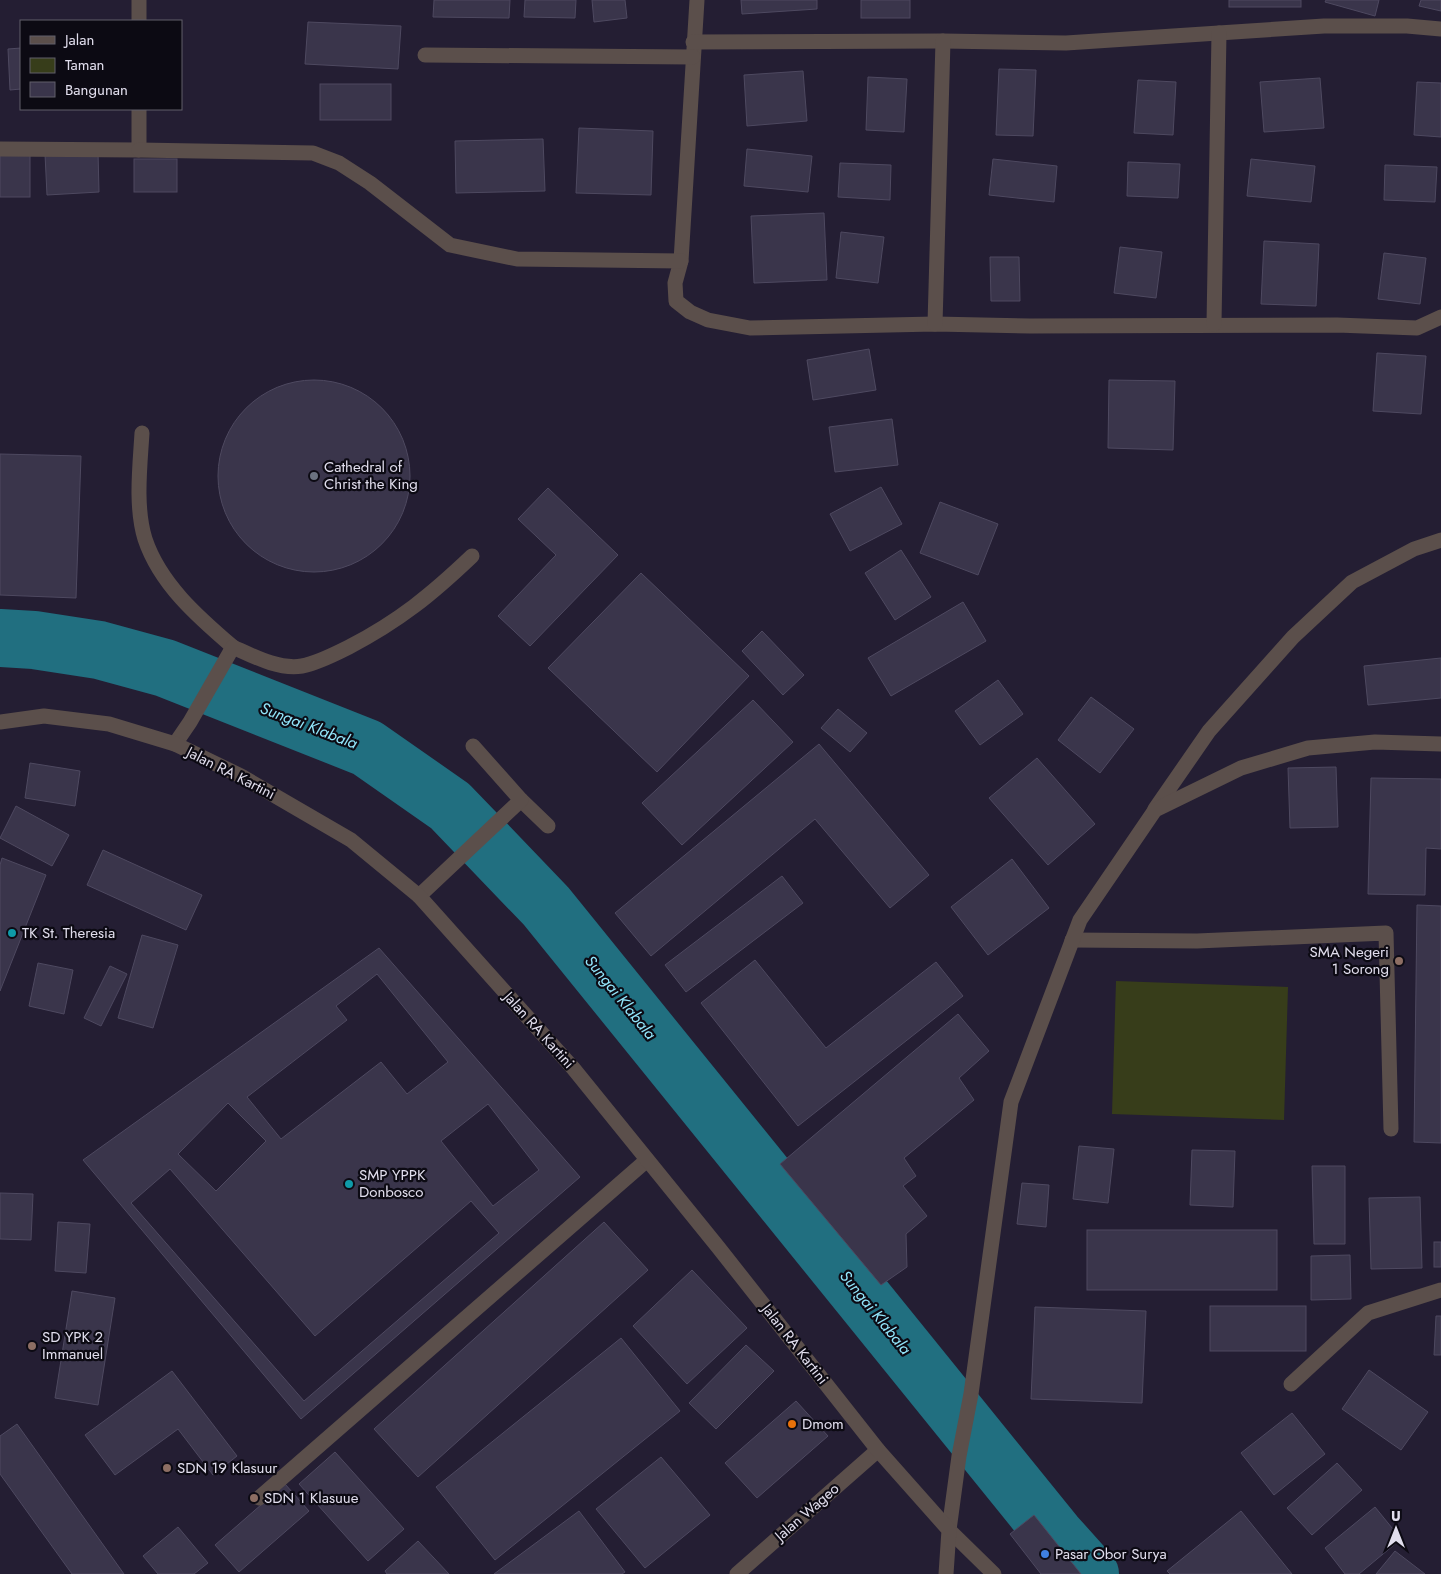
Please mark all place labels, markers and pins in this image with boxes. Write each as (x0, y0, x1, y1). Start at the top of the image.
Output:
place label: Cathedral of Christ the King (324, 456, 418, 495)
marker: Cathedral of Christ the King (308, 470, 320, 482)
place label: TK St. Theresia (22, 922, 115, 944)
marker: TK St. Theresia (6, 927, 18, 939)
place label: SMA Negeri 1 Sorong (1310, 941, 1389, 980)
marker: SMA Negeri 1 Sorong (1393, 955, 1405, 967)
place label: SMP YPPK Donbosco (359, 1164, 426, 1203)
marker: SMP YPPK Donbosco (343, 1178, 355, 1190)
place label: SD YPK 2 Immanuel (42, 1326, 103, 1365)
marker: SD YPK 2 Immanuel (26, 1340, 38, 1352)
place label: Dmom (802, 1413, 844, 1435)
marker: Dmom (786, 1418, 798, 1430)
place label: SDN 19 Klasuur (177, 1457, 278, 1479)
marker: SDN 19 Klasuur (161, 1462, 173, 1474)
place label: SDN 1 Klasuue (264, 1487, 359, 1509)
marker: SDN 1 Klasuue (248, 1492, 260, 1504)
place label: Pasar Obor Surya (1055, 1543, 1167, 1565)
marker: Pasar Obor Surya (1039, 1548, 1051, 1560)

